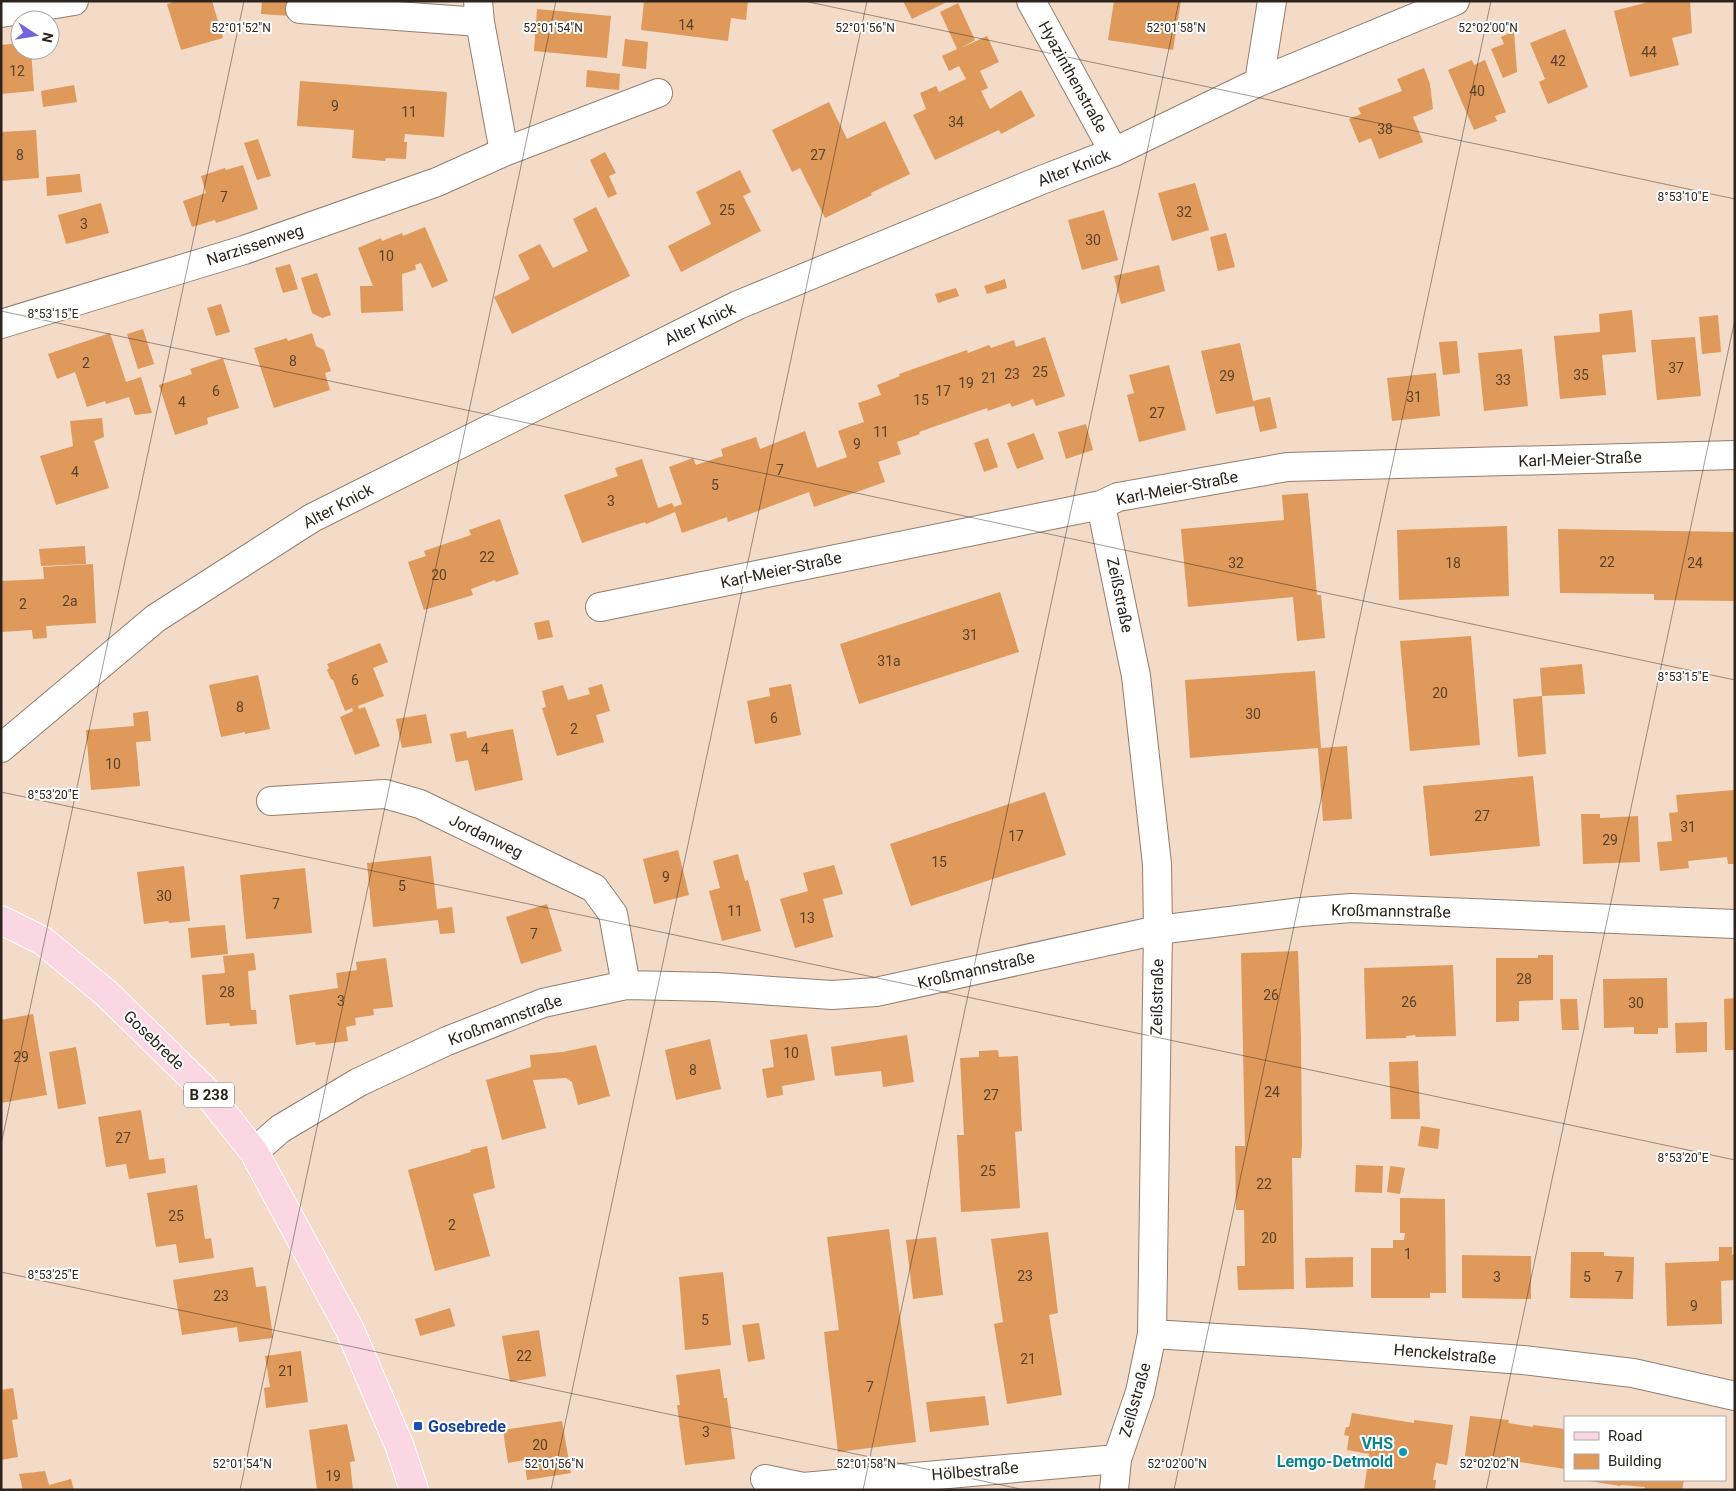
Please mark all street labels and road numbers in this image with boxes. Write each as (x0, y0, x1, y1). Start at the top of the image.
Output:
street label: Hyazinthenstraße (1034, 18, 1112, 136)
street label: Alter Knick (1035, 145, 1114, 191)
street label: Narzissenweg (204, 220, 306, 270)
street label: Alter Knick (661, 298, 739, 349)
street label: Karl-Meier-Straße (1518, 447, 1642, 471)
street label: Karl-Meier-Straße (1114, 467, 1240, 509)
street label: Alter Knick (300, 479, 377, 532)
street label: Karl-Meier-Straße (719, 548, 843, 592)
street label: Zeißstraße (1103, 556, 1137, 634)
street label: Jordanweg (446, 810, 526, 862)
street label: Kroßmannstraße (1331, 900, 1451, 922)
street label: Kroßmannstraße (916, 947, 1036, 993)
street label: Zeißstraße (1147, 959, 1167, 1035)
street label: Kroßmannstraße (446, 991, 564, 1049)
street label: Gosebrede (120, 1006, 188, 1074)
road number: B 238 (184, 1082, 234, 1108)
street label: Henckelstraße (1393, 1340, 1497, 1368)
street label: Zeißstraße (1115, 1361, 1155, 1439)
street label: Hölbestraße (931, 1458, 1019, 1484)

